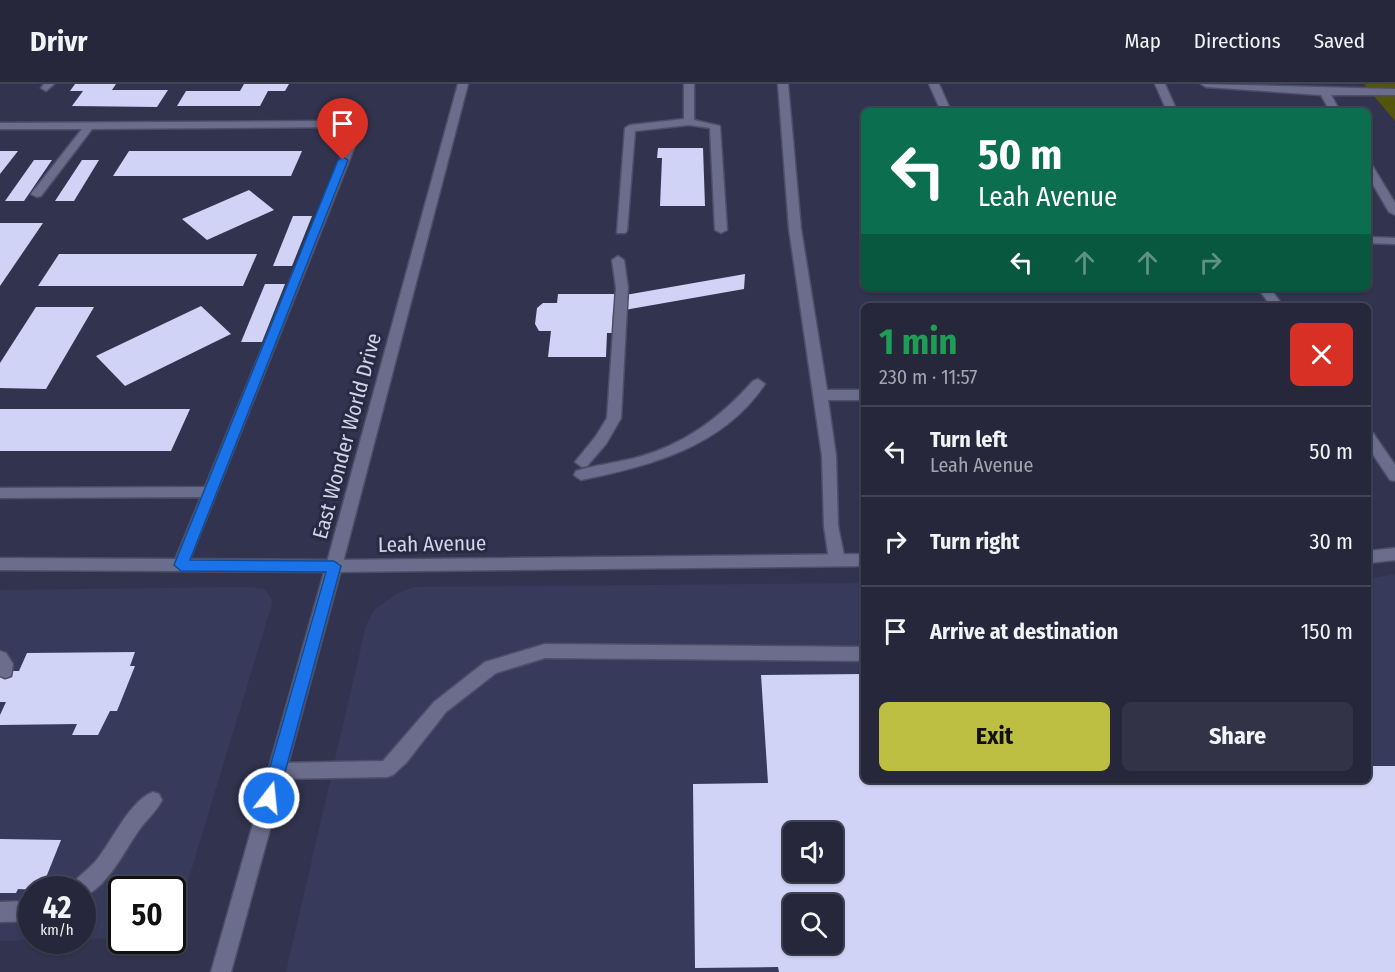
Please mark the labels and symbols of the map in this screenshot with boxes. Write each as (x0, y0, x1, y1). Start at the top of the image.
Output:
pin (317, 98, 368, 160)
street label: East Wonder World Drive (307, 330, 387, 542)
street label: Leah Avenue (378, 530, 486, 558)
position arrow (237, 766, 301, 830)
speed limit sign: 50 (108, 876, 186, 954)

